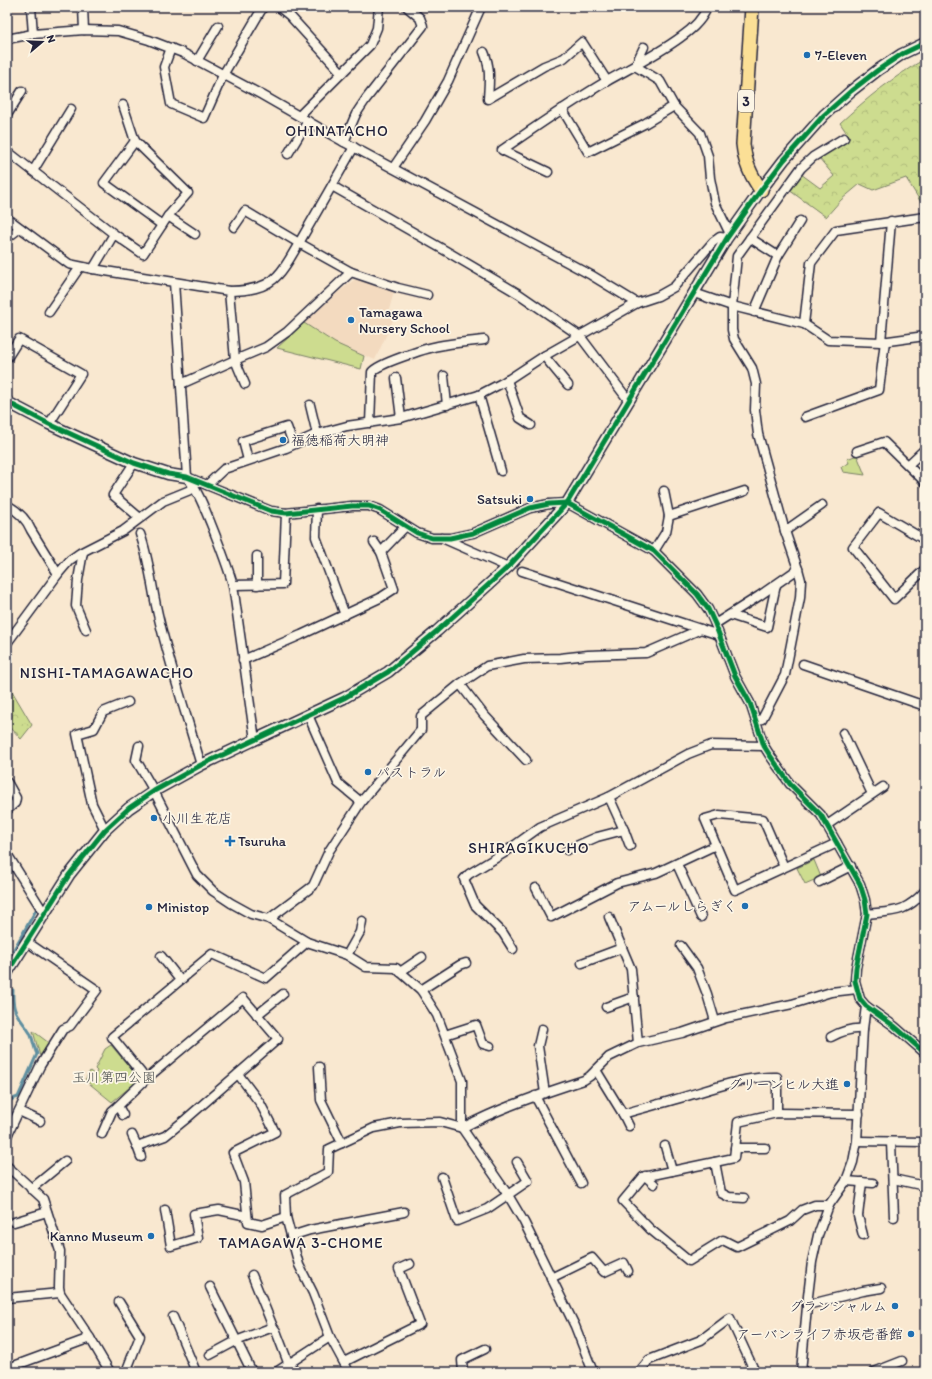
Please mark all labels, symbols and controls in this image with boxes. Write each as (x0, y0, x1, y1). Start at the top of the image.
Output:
north arrow (22, 22, 62, 62)
text: N (44, 33, 58, 45)
place label: 7-Eleven (815, 47, 867, 64)
marker: 7-Eleven (802, 50, 812, 60)
road number: 3 (738, 90, 754, 112)
district label: OHINATACHO (285, 122, 389, 140)
place label: Tamagawa Nursery School (359, 304, 450, 337)
marker: Tamagawa Nursery School (346, 315, 356, 325)
place label: 福徳稲荷大明神 (291, 432, 389, 449)
marker: 福徳稲荷大明神 (278, 435, 288, 445)
place label: Satsuki (477, 491, 522, 508)
marker: Satsuki (525, 494, 535, 504)
district label: NISHI-TAMAGAWACHO (20, 664, 194, 682)
place label: パストラル (376, 764, 447, 781)
marker: パストラル (363, 767, 373, 777)
place label: 小川生花店 (162, 810, 232, 827)
marker: 小川生花店 (149, 813, 159, 823)
place label: Tsuruha (238, 833, 287, 850)
marker: Tsuruha (225, 836, 235, 846)
district label: SHIRAGIKUCHO (468, 839, 590, 857)
place label: アムールしらぎく (627, 898, 737, 915)
place label: Ministop (157, 899, 209, 916)
marker: アムールしらぎく (740, 901, 750, 911)
marker: Ministop (144, 902, 154, 912)
park label: 玉川第四公園 (72, 1069, 156, 1086)
place label: グリーンヒル大進 (728, 1076, 839, 1093)
marker: グリーンヒル大進 (842, 1079, 852, 1089)
place label: Kanno Museum (50, 1228, 143, 1245)
marker: Kanno Museum (146, 1231, 156, 1241)
district label: TAMAGAWA 3-CHOME (219, 1234, 383, 1252)
place label: グランシャルム (789, 1298, 887, 1315)
marker: グランシャルム (890, 1301, 900, 1311)
place label: アーバンライフ赤坂壱番館 (736, 1326, 903, 1343)
marker: アーバンライフ赤坂壱番館 (906, 1329, 916, 1339)

